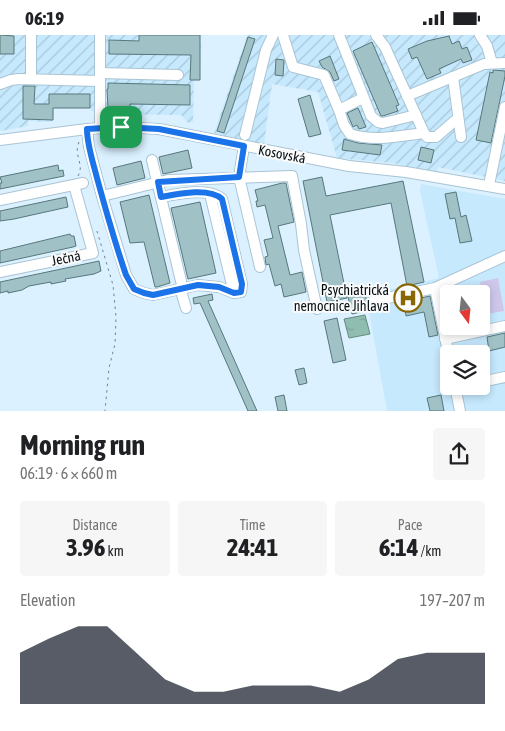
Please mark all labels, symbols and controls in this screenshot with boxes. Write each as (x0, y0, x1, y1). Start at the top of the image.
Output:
text: 06:19 (25, 7, 64, 29)
pin (100, 106, 142, 148)
icon: arrive (107, 113, 135, 141)
street label: Kosovská (257, 142, 307, 166)
street label: Ječná (50, 247, 82, 269)
place label: Psychiatrická nemocnice Jihlava (294, 282, 389, 314)
hospital icon: Psychiatrická nemocnice Jihlava (393, 283, 423, 313)
north arrow (440, 285, 490, 335)
map controls (440, 285, 490, 395)
button: layers (440, 345, 490, 395)
button: share (433, 428, 485, 480)
text: Morning run (20, 429, 145, 461)
text: 06:19 · 6 × 660 m (20, 464, 117, 482)
text: Distance (72, 517, 117, 533)
text: Time (240, 517, 265, 533)
text: Pace (398, 517, 422, 533)
text: 3.96 (66, 533, 106, 561)
text: 24:41 (227, 533, 278, 561)
text: 6:14 (379, 533, 419, 561)
text: km (106, 543, 124, 559)
text: /km (419, 543, 441, 559)
text: Elevation (20, 591, 75, 609)
text: 197–207 m (420, 591, 485, 609)

